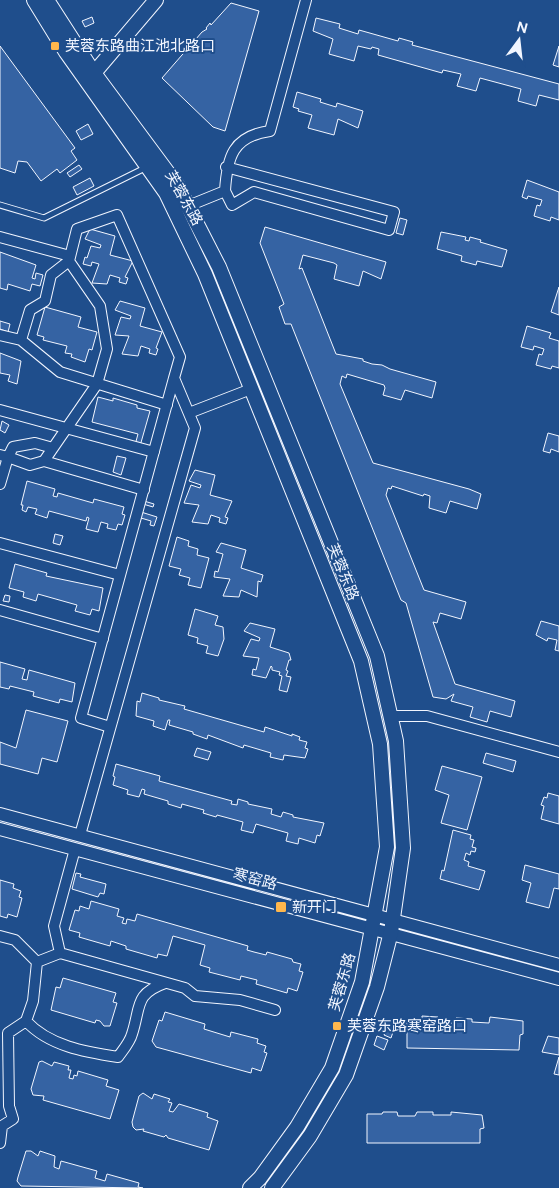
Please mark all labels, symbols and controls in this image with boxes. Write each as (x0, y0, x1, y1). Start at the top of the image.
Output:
north arrow (494, 15, 544, 65)
text: N (515, 18, 530, 38)
place label: 芙蓉东路曲江池北路口 (65, 37, 215, 55)
marker: 芙蓉东路曲江池北路口 (49, 40, 61, 52)
street label: 芙蓉东路 (162, 167, 206, 229)
street label: 芙蓉东路 (323, 541, 363, 603)
street label: 寒窑路 (231, 864, 279, 894)
place label: 新开门 (292, 898, 337, 916)
marker: 新开门 (274, 900, 288, 914)
street label: 芙蓉东路 (325, 951, 359, 1013)
place label: 芙蓉东路寒窑路口 (347, 1017, 467, 1035)
marker: 芙蓉东路寒窑路口 (331, 1020, 343, 1032)

